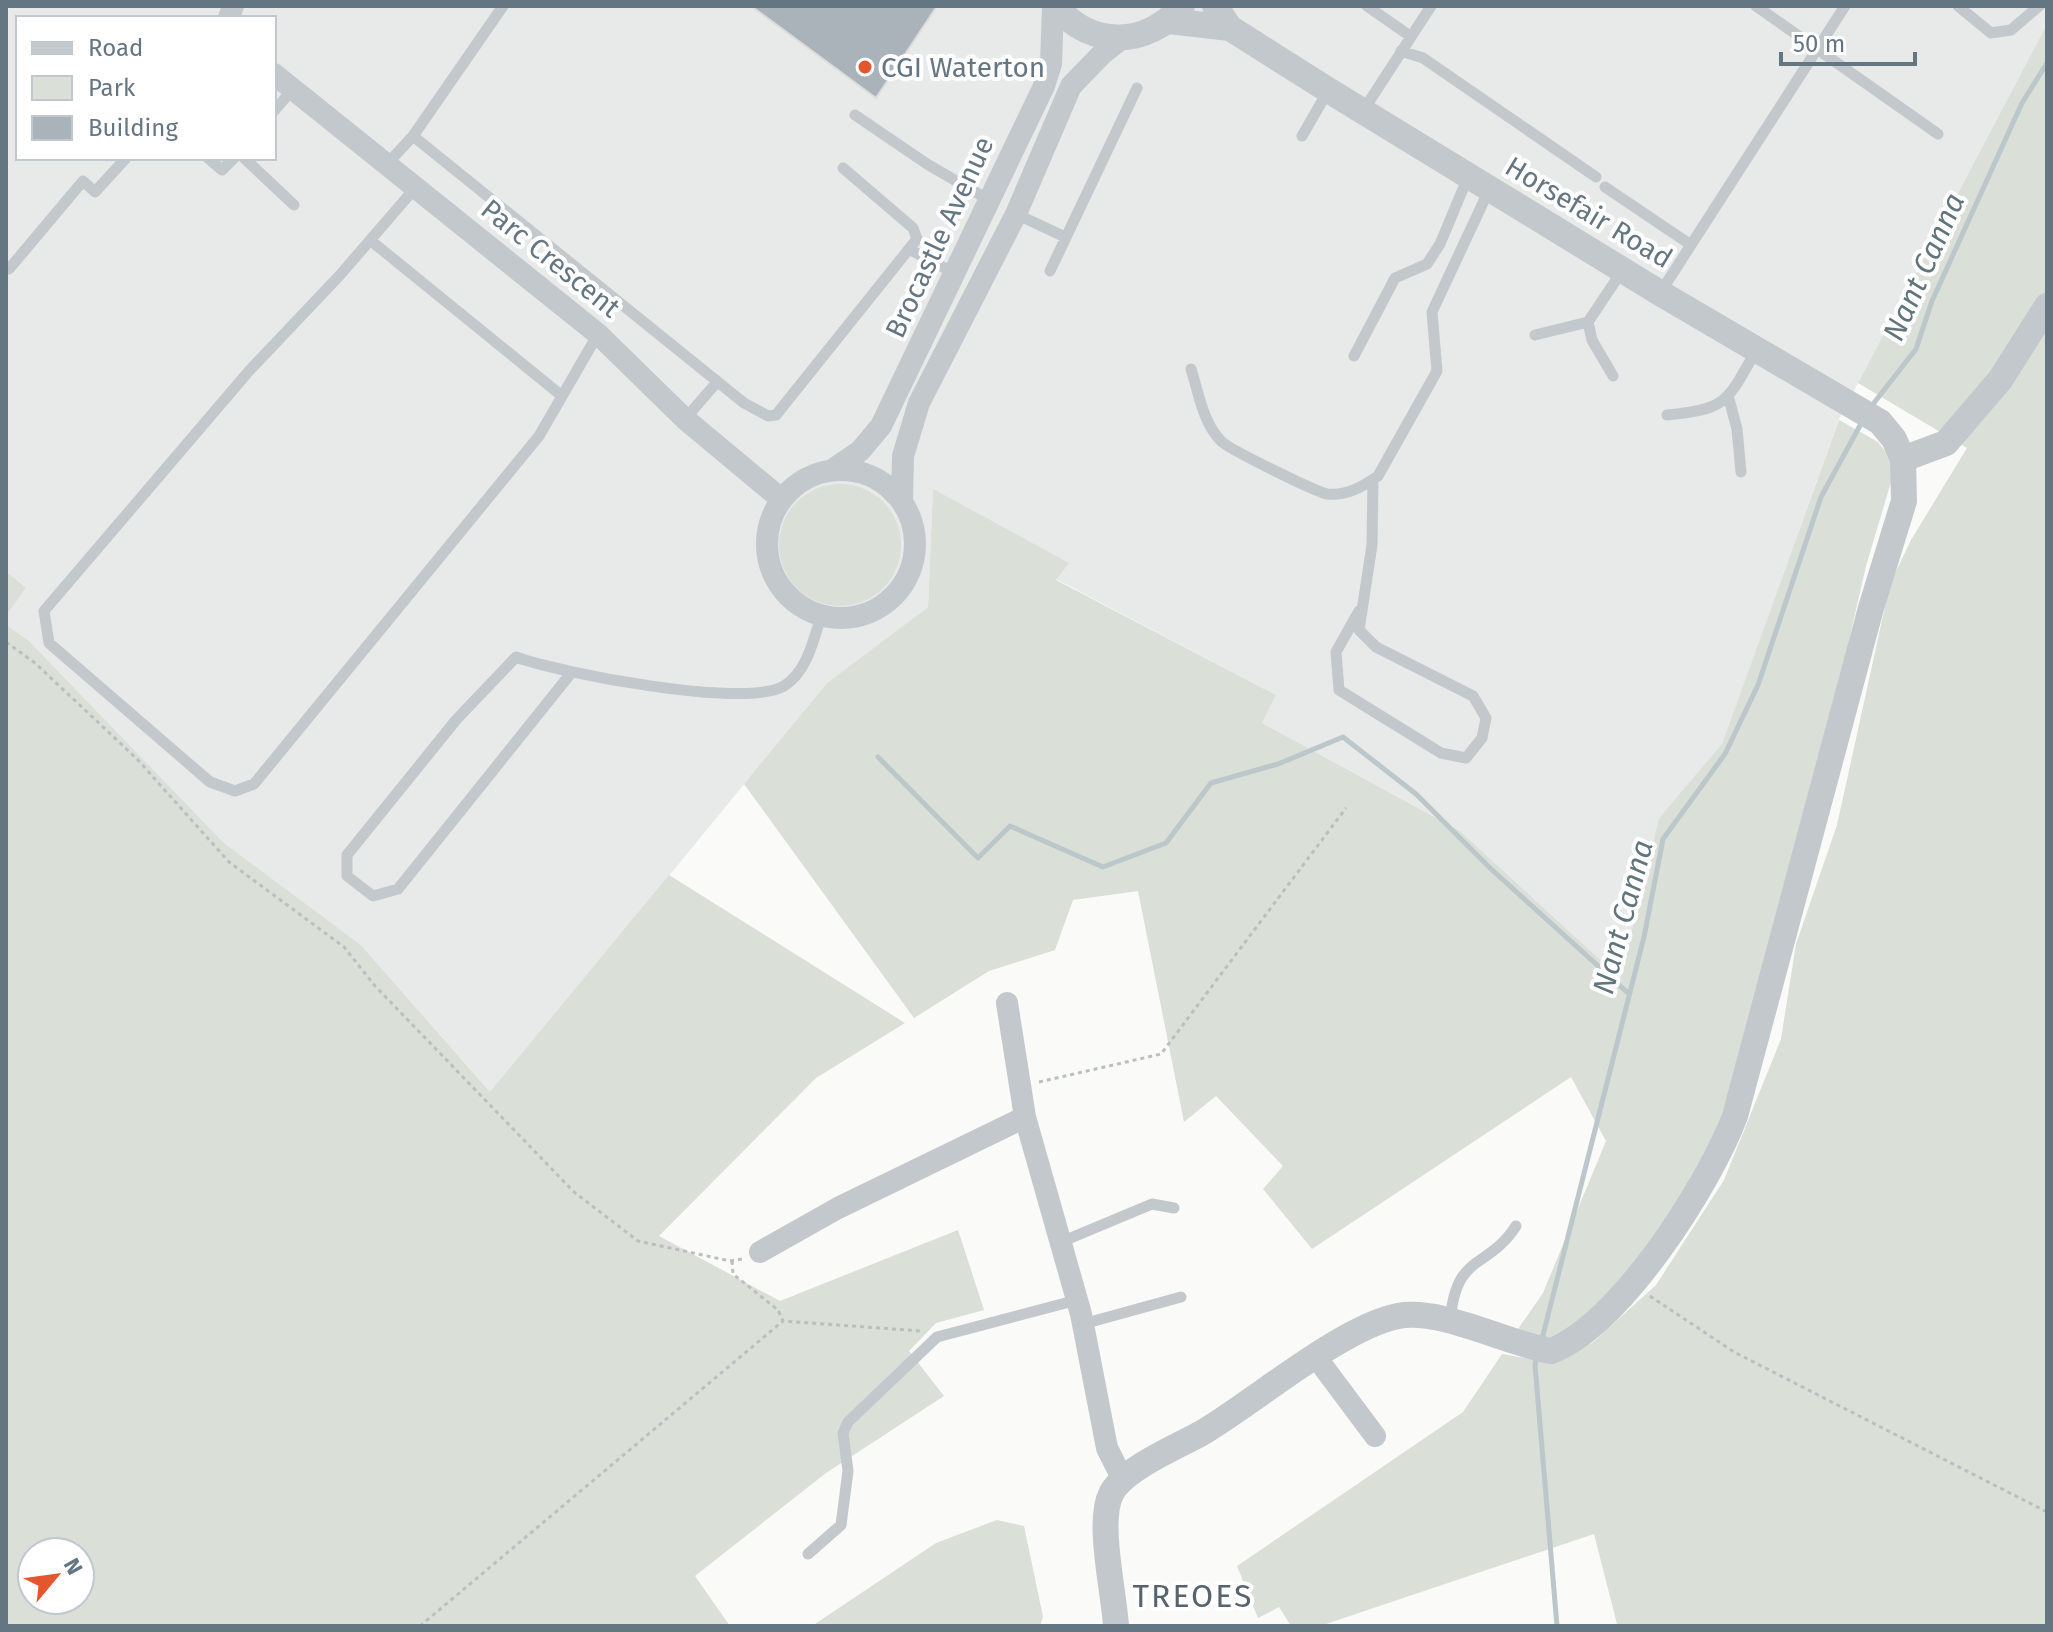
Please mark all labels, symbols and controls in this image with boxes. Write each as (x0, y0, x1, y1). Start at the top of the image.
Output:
legend (16, 16, 276, 160)
scale bar (1781, 16, 1915, 66)
text: 50 m (1793, 30, 1845, 58)
text: Road (88, 34, 143, 62)
place label: CGI Waterton (881, 51, 1045, 84)
marker: CGI Waterton (856, 58, 874, 76)
text: Park (88, 74, 136, 102)
text: Building (88, 114, 178, 142)
street label: Brocastle Avenue (878, 131, 1000, 343)
street label: Horsefair Road (1499, 150, 1678, 275)
water label: Nant Canna (1875, 187, 1973, 347)
street label: Parc Crescent (475, 192, 627, 325)
water label: Nant Canna (1585, 836, 1661, 998)
north arrow (16, 1536, 96, 1616)
text: N (58, 1554, 88, 1579)
district label: TREOES (1132, 1577, 1254, 1615)

